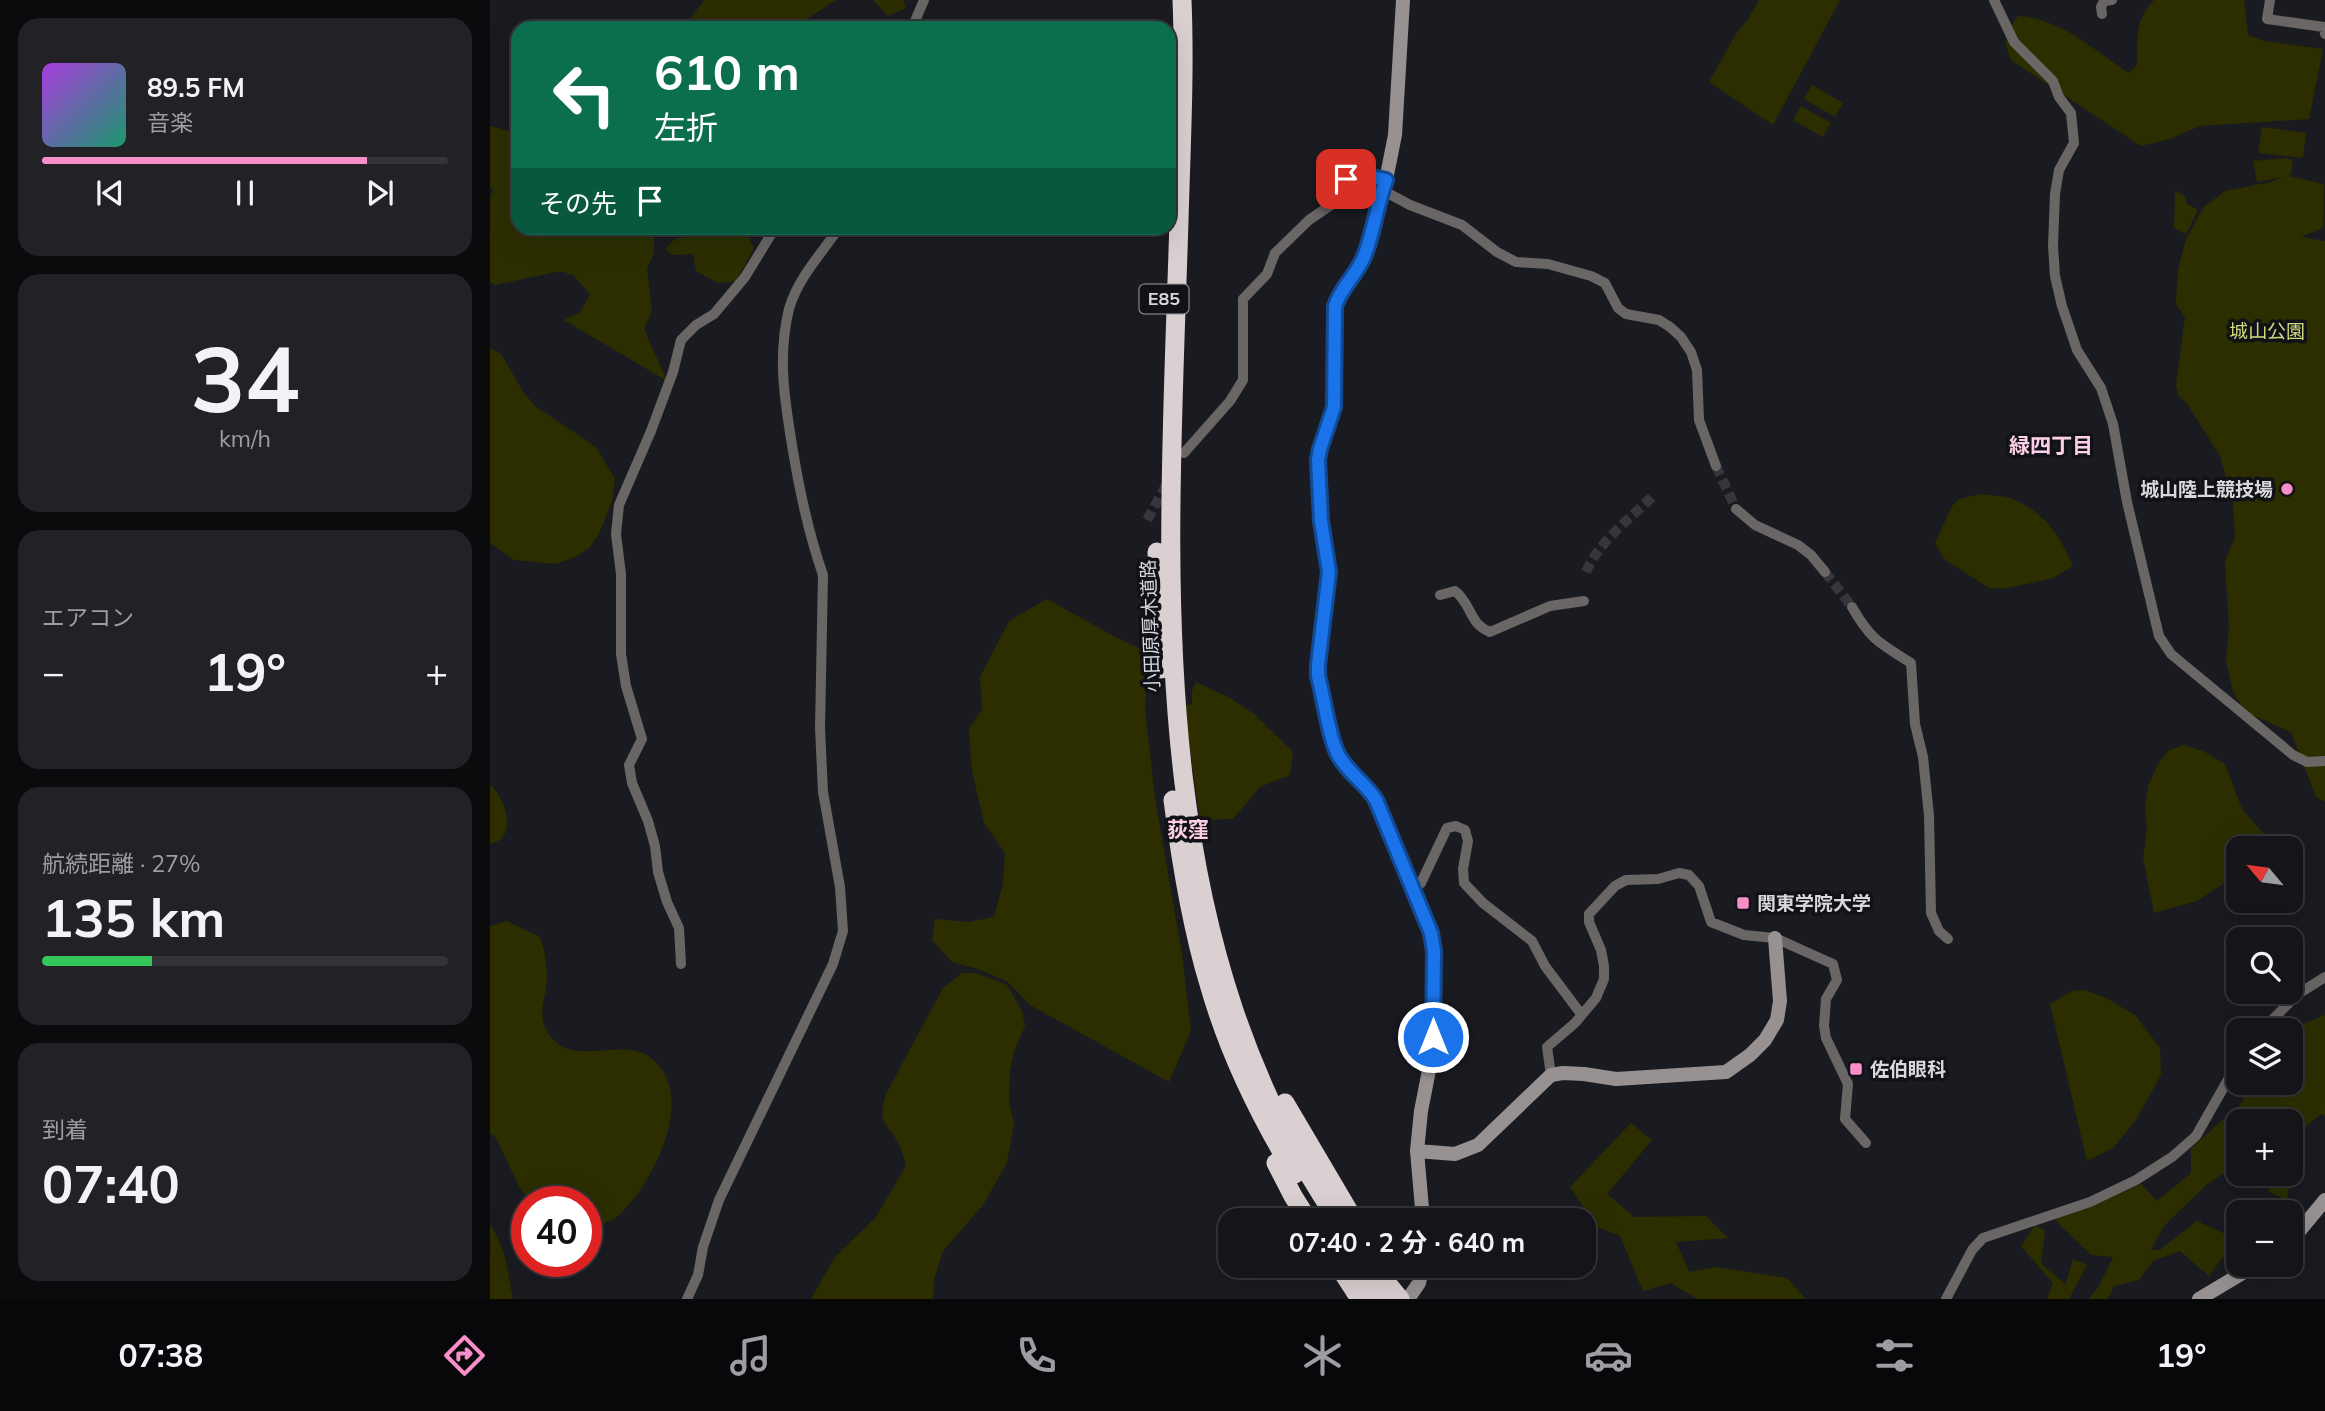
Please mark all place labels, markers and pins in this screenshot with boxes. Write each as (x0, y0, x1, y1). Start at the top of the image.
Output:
pin (1316, 149, 1376, 209)
place label: 城山陸上競技場 (2140, 477, 2273, 501)
marker: 城山陸上競技場 (2279, 481, 2295, 497)
place label: 関東学院大学 (1757, 891, 1871, 915)
marker: 関東学院大学 (1735, 895, 1751, 911)
place label: 佐伯眼科 (1870, 1057, 1946, 1081)
marker: 佐伯眼科 (1848, 1061, 1864, 1077)

